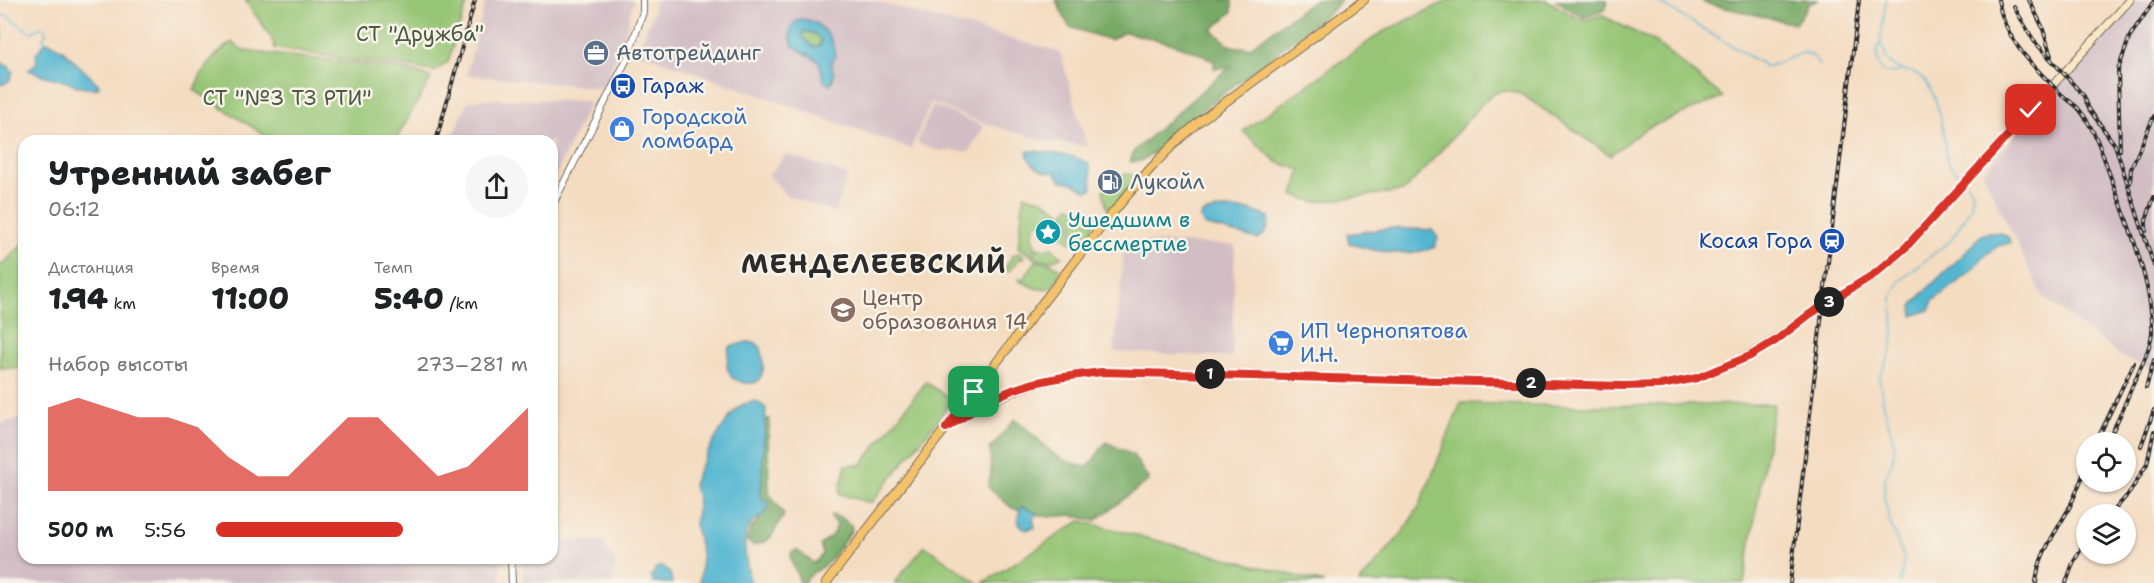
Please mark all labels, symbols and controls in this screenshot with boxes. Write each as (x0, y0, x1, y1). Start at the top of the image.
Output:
park label: СТ "Дружба" (356, 20, 484, 48)
office icon: Автотрейдинг (581, 38, 611, 68)
place label: Автотрейдинг (616, 39, 762, 67)
bus stop icon: Гараж (608, 71, 638, 101)
place label: Гараж (642, 72, 704, 100)
park label: СТ "№3 ТЗ РТИ" (202, 84, 372, 112)
pin (2005, 84, 2056, 135)
icon: check (2014, 93, 2047, 126)
place label: Городской ломбард (642, 103, 747, 155)
shop icon: Городской ломбард (607, 114, 637, 144)
text: Утренний забег (48, 151, 331, 196)
button: share (465, 155, 528, 218)
fuel station icon: Лукойл (1095, 167, 1125, 197)
place label: Лукойл (1130, 168, 1205, 196)
text: 06:12 (48, 196, 100, 222)
place label: Ушедшим в бессмертие (1068, 206, 1190, 258)
place icon: Ушедшим в бессмертие (1033, 217, 1063, 247)
station icon: Косая Гора (1817, 226, 1847, 256)
place label: Косая Гора (1699, 227, 1812, 255)
district label: МЕНДЕЛЕЕВСКИЙ (741, 245, 1007, 282)
text: Дистанция (48, 257, 134, 278)
text: Время (211, 257, 260, 278)
text: Темп (374, 257, 413, 278)
text: 1.94 (48, 278, 108, 319)
text: 11:00 (211, 278, 289, 319)
text: 5:40 (374, 278, 444, 319)
place label: Центр образования 14 (862, 284, 1027, 336)
pin: 3 (1814, 287, 1844, 317)
text: 3 (1823, 291, 1835, 312)
text: km (108, 293, 136, 314)
text: /km (444, 293, 478, 314)
school or university icon: Центр образования 14 (828, 295, 858, 325)
place label: ИП Чернопятова И.Н. (1300, 317, 1467, 369)
supermarket icon: ИП Чернопятова И.Н. (1266, 328, 1296, 358)
text: Набор высоты (48, 351, 188, 377)
text: 273–281 m (416, 351, 528, 377)
pin: 1 (1195, 359, 1225, 389)
text: 1 (1206, 363, 1214, 384)
pin (948, 366, 999, 417)
pin: 2 (1516, 368, 1546, 398)
text: 2 (1525, 372, 1537, 393)
icon: arrive (957, 375, 990, 408)
map controls (2076, 432, 2136, 564)
button: locate (2076, 432, 2136, 492)
button: layers (2076, 504, 2136, 564)
text: 500 m (48, 517, 114, 543)
text: 5:56 (144, 517, 187, 543)

